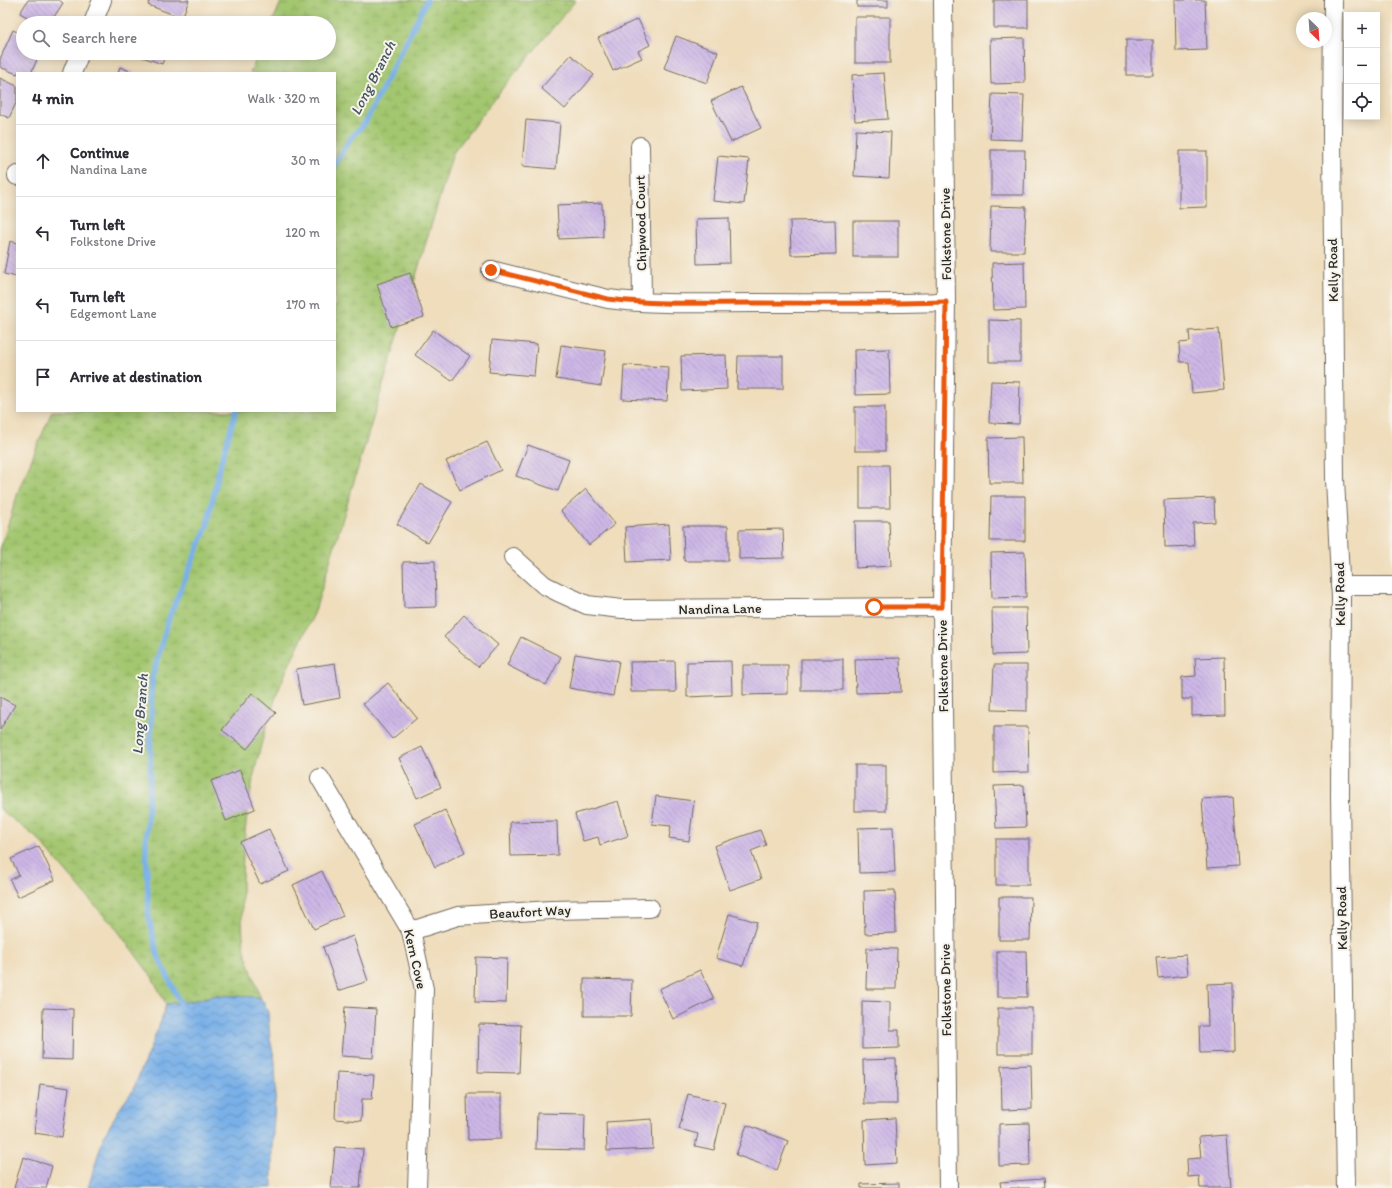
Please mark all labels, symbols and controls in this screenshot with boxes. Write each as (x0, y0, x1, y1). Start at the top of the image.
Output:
north arrow (1296, 12, 1332, 48)
map controls (1344, 12, 1380, 120)
button: + (1344, 12, 1380, 48)
search box (16, 16, 336, 60)
icon: search (30, 27, 52, 49)
text: Search here (62, 29, 137, 47)
water label: Long Branch (347, 38, 399, 118)
button: − (1344, 48, 1380, 84)
button: locate (1344, 84, 1380, 120)
text: 4 min (32, 88, 74, 108)
text: Walk · 320 m (248, 91, 320, 106)
text: Continue (70, 144, 129, 162)
icon: ahead (32, 150, 54, 172)
text: 30 m (291, 153, 320, 168)
text: Nandina Lane (70, 162, 147, 177)
street label: Chipwood Court (632, 175, 650, 271)
street label: Folkstone Drive (937, 187, 955, 280)
text: Turn left (70, 216, 125, 234)
icon: left (32, 222, 54, 244)
text: 120 m (285, 225, 320, 240)
text: Folkstone Drive (70, 234, 156, 249)
street label: Kelly Road (1324, 238, 1342, 302)
route end (482, 261, 500, 279)
text: Turn left (70, 288, 125, 306)
icon: left (32, 294, 54, 316)
text: 170 m (286, 297, 320, 312)
text: Edgemont Lane (70, 306, 157, 321)
icon: arrive (32, 366, 54, 388)
text: Arrive at destination (70, 368, 202, 386)
street label: Kelly Road (1331, 562, 1349, 626)
route start (865, 598, 883, 616)
street label: Nandina Lane (678, 600, 762, 618)
street label: Folkstone Drive (934, 619, 952, 712)
water label: Long Branch (128, 673, 152, 755)
street label: Kelly Road (1333, 886, 1351, 950)
street label: Beaufort Way (489, 901, 572, 923)
street label: Kern Cove (400, 927, 430, 991)
street label: Folkstone Drive (937, 943, 955, 1036)

